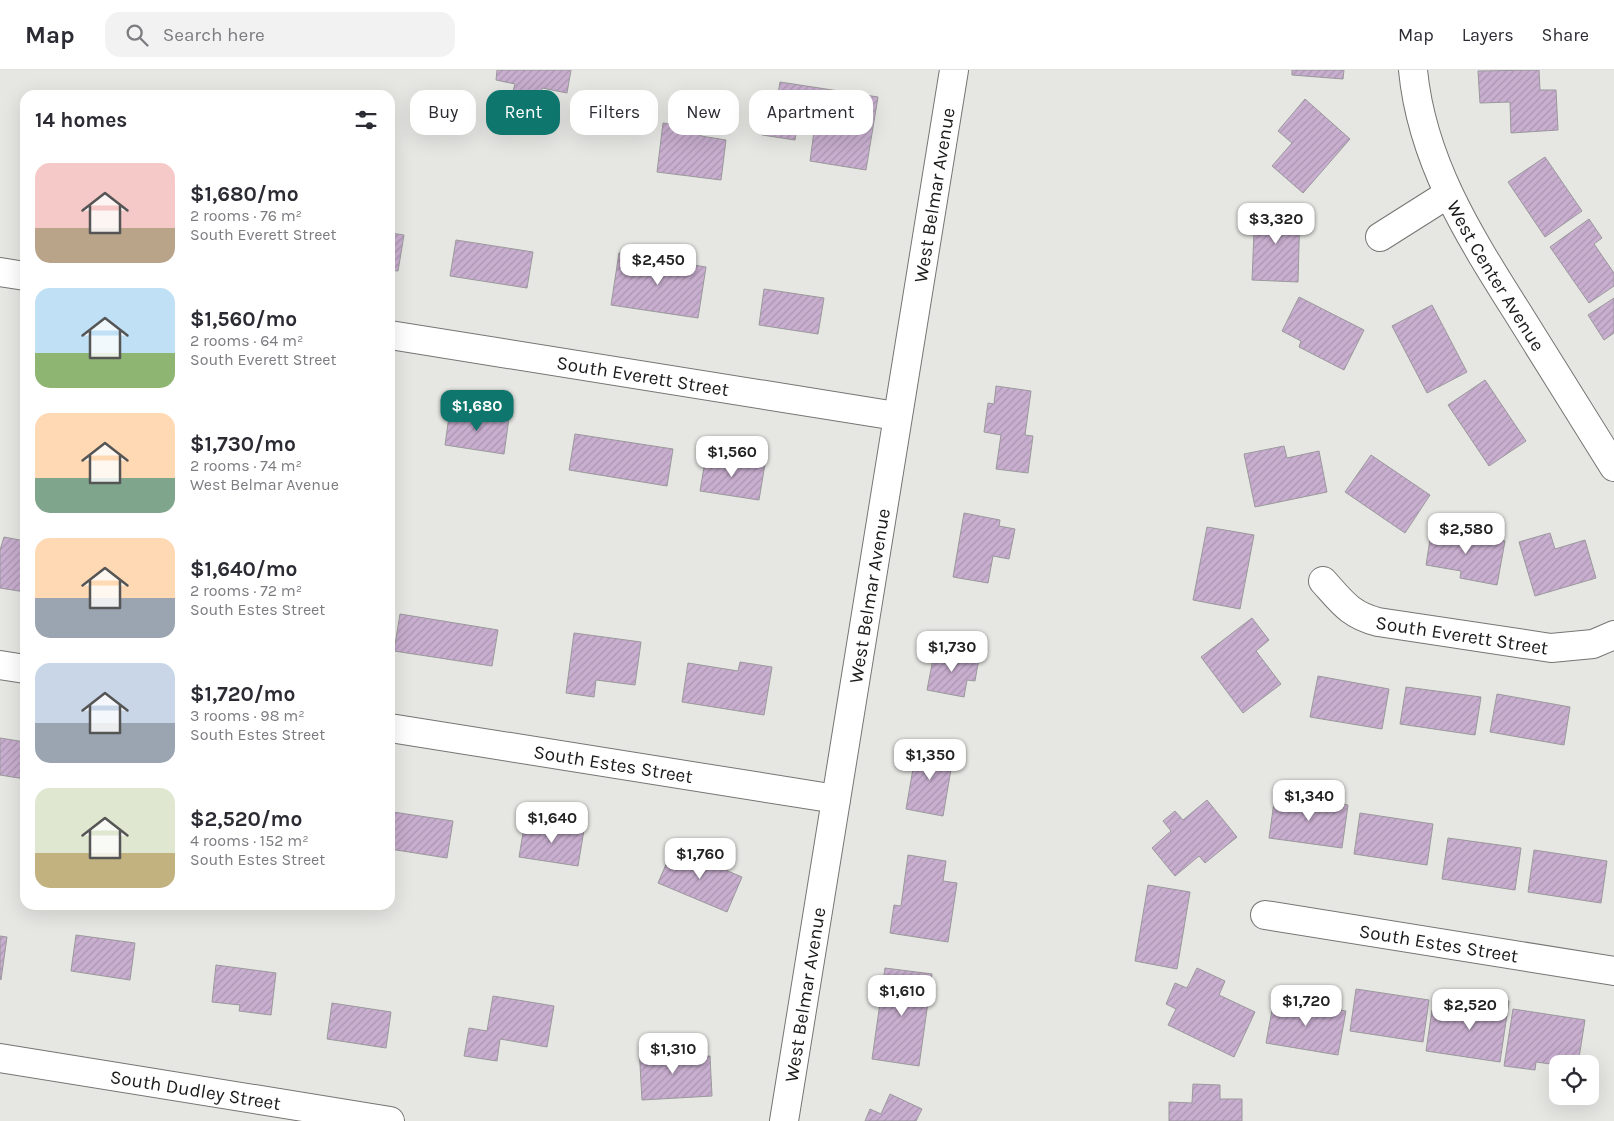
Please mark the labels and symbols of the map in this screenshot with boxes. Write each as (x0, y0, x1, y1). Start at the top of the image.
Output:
street label: West Belmar Avenue (910, 106, 960, 284)
street label: West Center Avenue (1442, 197, 1549, 355)
pin: $3,320 (1235, 202, 1317, 245)
pin: $2,450 (617, 244, 699, 286)
street label: South Everett Street (555, 352, 730, 401)
pin: $1,680 (436, 390, 518, 432)
pin: $1,560 (691, 436, 773, 478)
street label: West Belmar Avenue (845, 507, 895, 685)
pin: $2,580 (1425, 512, 1507, 555)
street label: South Everett Street (1374, 612, 1550, 659)
pin: $1,730 (911, 630, 993, 673)
pin: $1,350 (889, 738, 971, 781)
street label: South Estes Street (532, 741, 694, 788)
pin: $1,340 (1268, 780, 1350, 822)
pin: $1,640 (511, 802, 593, 844)
pin: $1,760 (659, 838, 741, 880)
street label: West Belmar Avenue (780, 906, 830, 1084)
street label: South Estes Street (1357, 920, 1520, 967)
pin: $1,610 (861, 974, 943, 1017)
pin: $1,720 (1265, 984, 1347, 1027)
pin: $2,520 (1429, 988, 1511, 1031)
pin: $1,310 (632, 1032, 714, 1075)
street label: South Dudley Street (108, 1066, 282, 1115)

